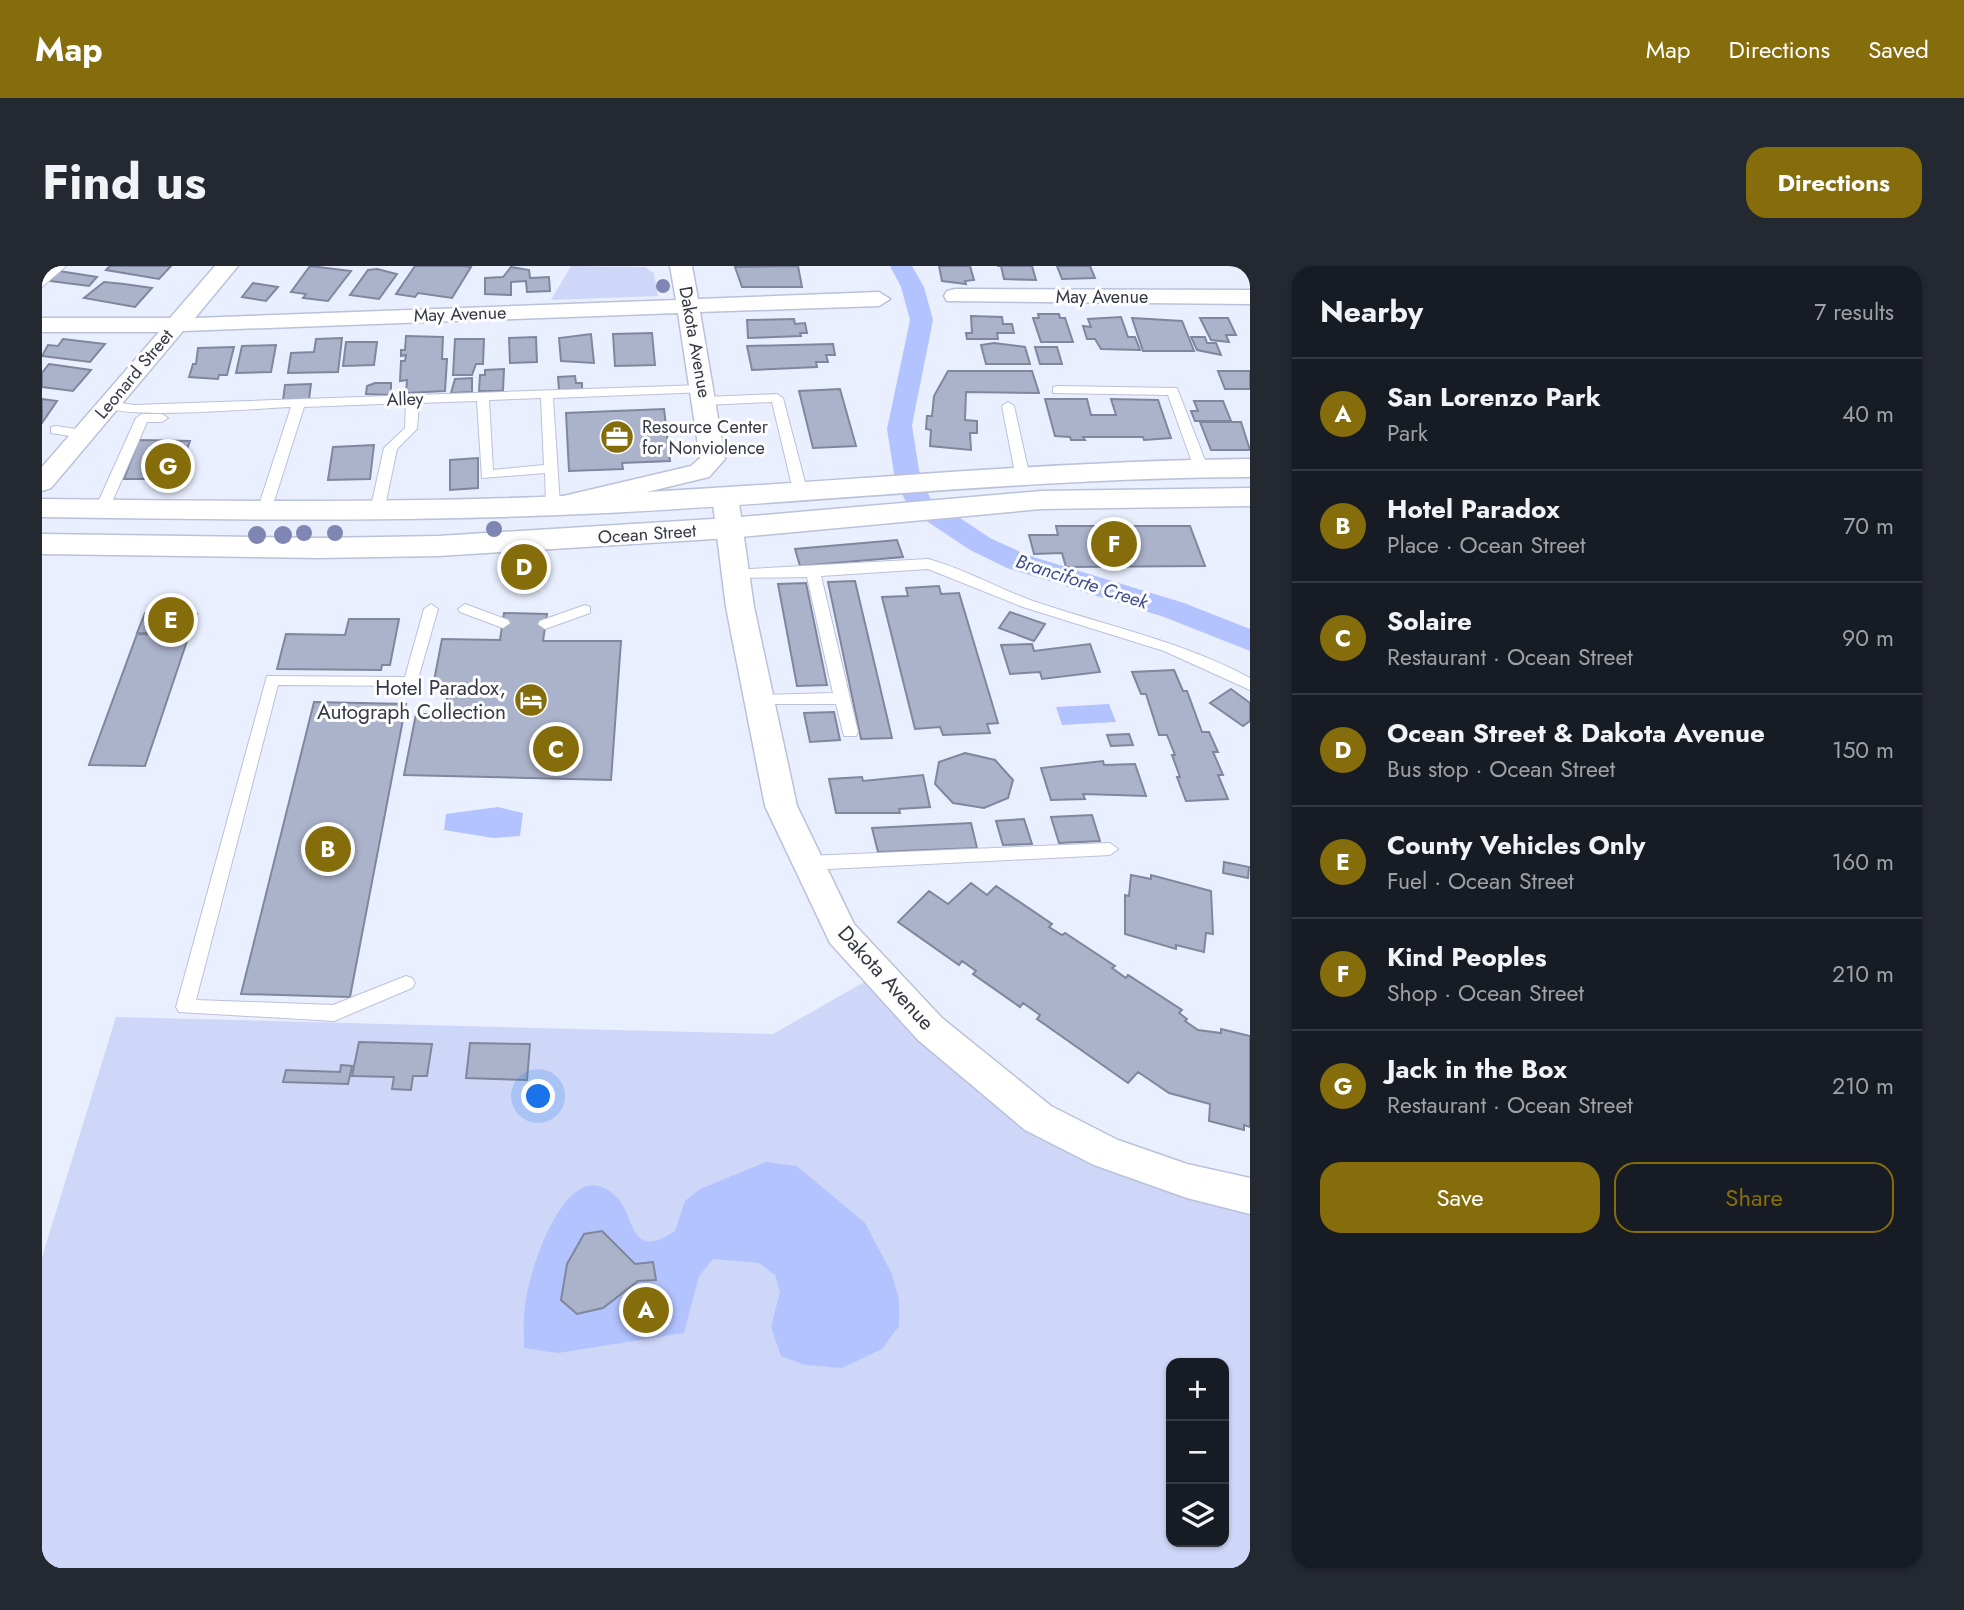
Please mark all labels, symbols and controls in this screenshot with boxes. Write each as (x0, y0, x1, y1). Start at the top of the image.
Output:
text: Map (35, 26, 103, 73)
text: Map (1646, 32, 1691, 67)
text: Directions (1729, 32, 1830, 67)
text: Saved (1868, 32, 1929, 67)
text: Find us (42, 147, 206, 217)
button: Directions (1746, 147, 1922, 218)
street label: Dakota Avenue (672, 284, 718, 400)
street label: May Avenue (1056, 284, 1148, 310)
text: Nearby (1320, 290, 1423, 333)
text: 7 results (1814, 295, 1894, 329)
street label: May Avenue (413, 299, 507, 329)
street label: Leonard Street (89, 323, 180, 425)
text: San Lorenzo Park (1387, 378, 1601, 416)
street label: Alley (386, 385, 424, 413)
text: A (1335, 397, 1351, 431)
text: 40 m (1842, 397, 1894, 431)
place label: Resource Center for Nonviolence (642, 414, 769, 461)
text: Park (1387, 416, 1428, 450)
office icon: Resource Center for Nonviolence (598, 418, 636, 456)
pin: G (145, 440, 191, 492)
text: Hotel Paradox (1387, 490, 1560, 528)
text: B (1335, 509, 1351, 543)
text: 70 m (1843, 509, 1894, 543)
street label: Ocean Street (597, 518, 698, 550)
pin: F (1091, 518, 1137, 570)
text: Place · Ocean Street (1387, 528, 1585, 562)
pin: D (501, 541, 547, 593)
water label: Branciforte Creek (1012, 547, 1152, 616)
pin: E (148, 594, 194, 646)
text: Solaire (1387, 602, 1472, 640)
text: C (1335, 621, 1351, 655)
text: 90 m (1842, 621, 1894, 655)
text: Restaurant · Ocean Street (1387, 640, 1633, 674)
place label: Hotel Paradox, Autograph Collection (317, 673, 506, 727)
hotel icon: Hotel Paradox, Autograph Collection (512, 681, 550, 719)
text: Ocean Street & Dakota Avenue (1387, 714, 1765, 752)
pin: C (533, 723, 579, 775)
text: D (1335, 733, 1351, 767)
text: 150 m (1832, 733, 1894, 767)
text: Bus stop · Ocean Street (1387, 752, 1615, 786)
pin: B (305, 823, 351, 875)
text: County Vehicles Only (1387, 826, 1645, 864)
text: E (1336, 845, 1350, 879)
text: 160 m (1832, 845, 1894, 879)
text: Fuel · Ocean Street (1387, 864, 1574, 898)
street label: Dakota Avenue (831, 919, 941, 1037)
text: Kind Peoples (1387, 938, 1547, 976)
text: F (1337, 957, 1349, 991)
text: 210 m (1832, 957, 1894, 991)
text: Shop · Ocean Street (1387, 976, 1584, 1010)
text: Jack in the Box (1387, 1050, 1567, 1088)
text: G (1334, 1069, 1352, 1103)
text: 210 m (1832, 1069, 1894, 1103)
your location (521, 1079, 555, 1113)
text: Restaurant · Ocean Street (1387, 1088, 1633, 1122)
button: Save (1320, 1162, 1600, 1233)
button: Share (1614, 1162, 1894, 1233)
pin: A (623, 1284, 669, 1336)
map controls (1166, 1358, 1229, 1547)
button: + (1166, 1358, 1229, 1421)
button: − (1166, 1421, 1229, 1484)
button: layers (1166, 1484, 1229, 1547)

